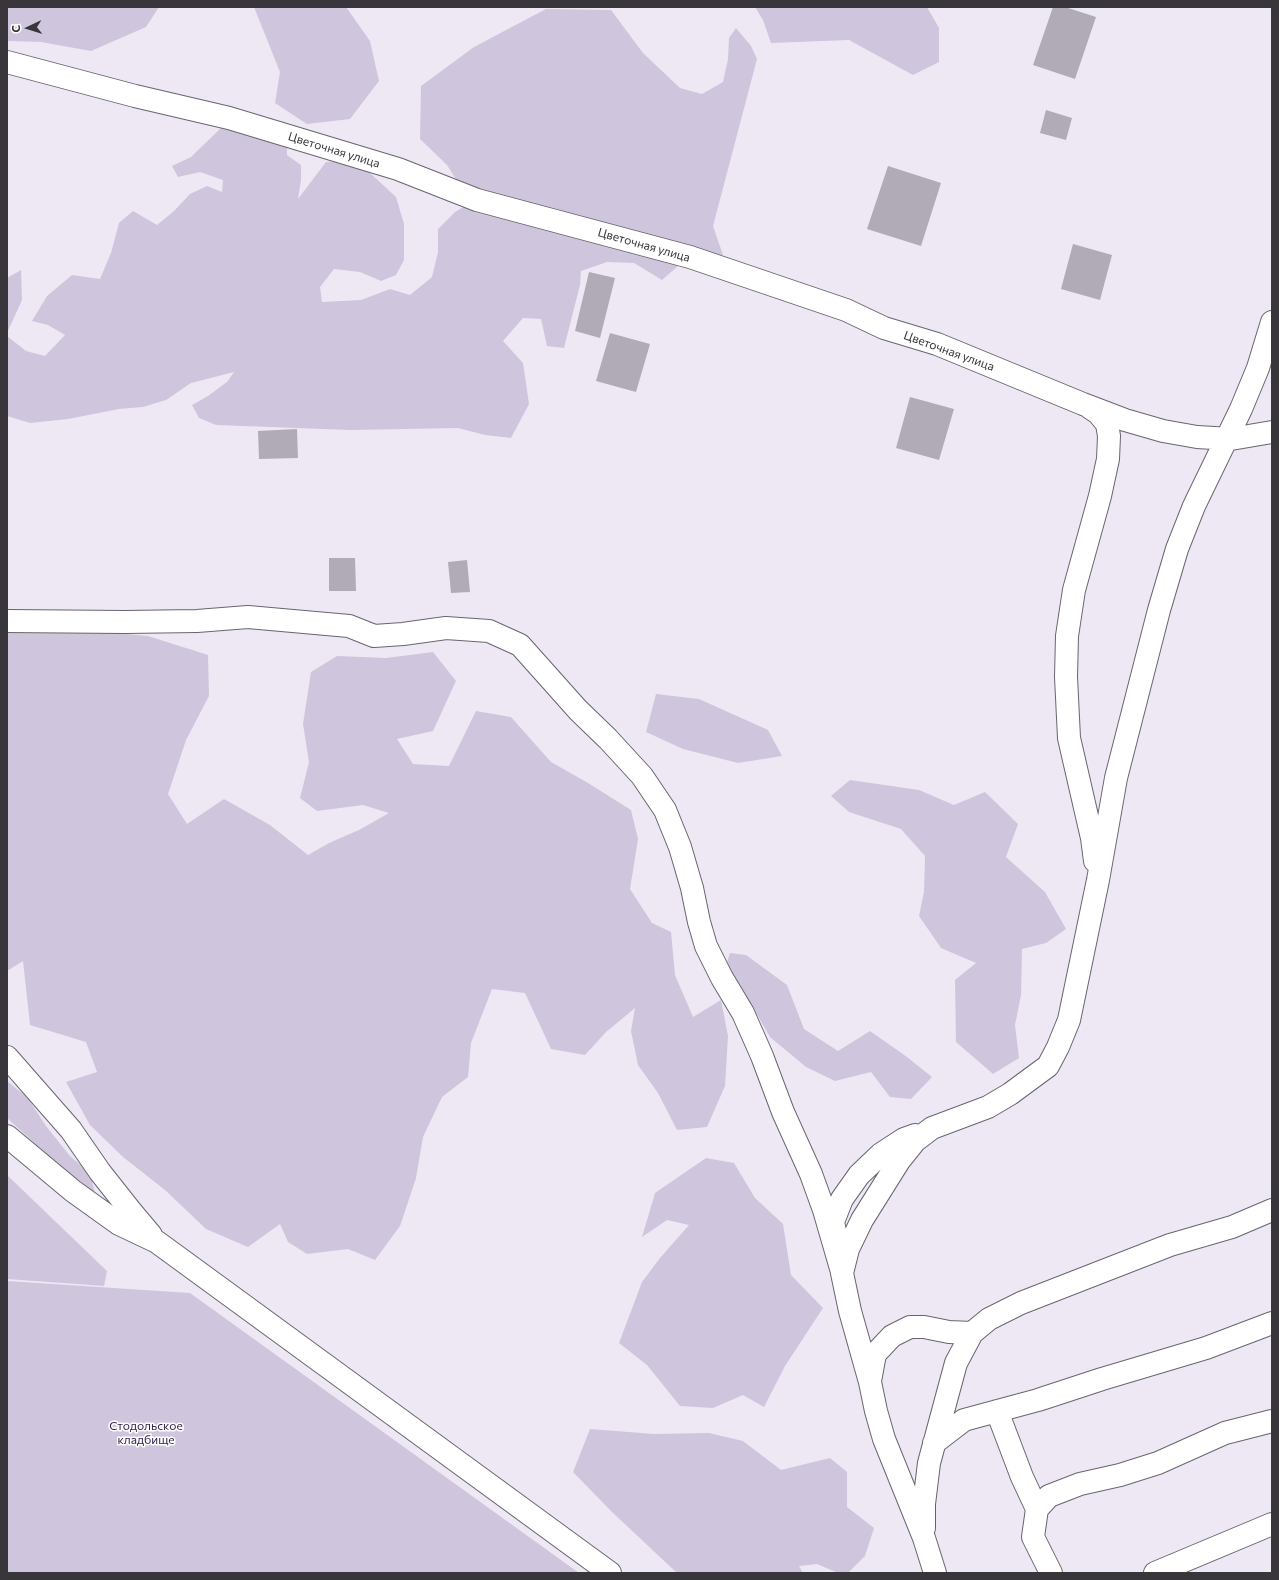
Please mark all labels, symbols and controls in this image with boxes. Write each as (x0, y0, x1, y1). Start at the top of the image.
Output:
north arrow (8, 8, 48, 48)
text: С (9, 25, 22, 33)
street label: Цветочная улица (286, 129, 382, 171)
street label: Цветочная улица (596, 225, 692, 265)
street label: Цветочная улица (902, 328, 996, 374)
park label: Стодольское кладбище (109, 1419, 183, 1447)

